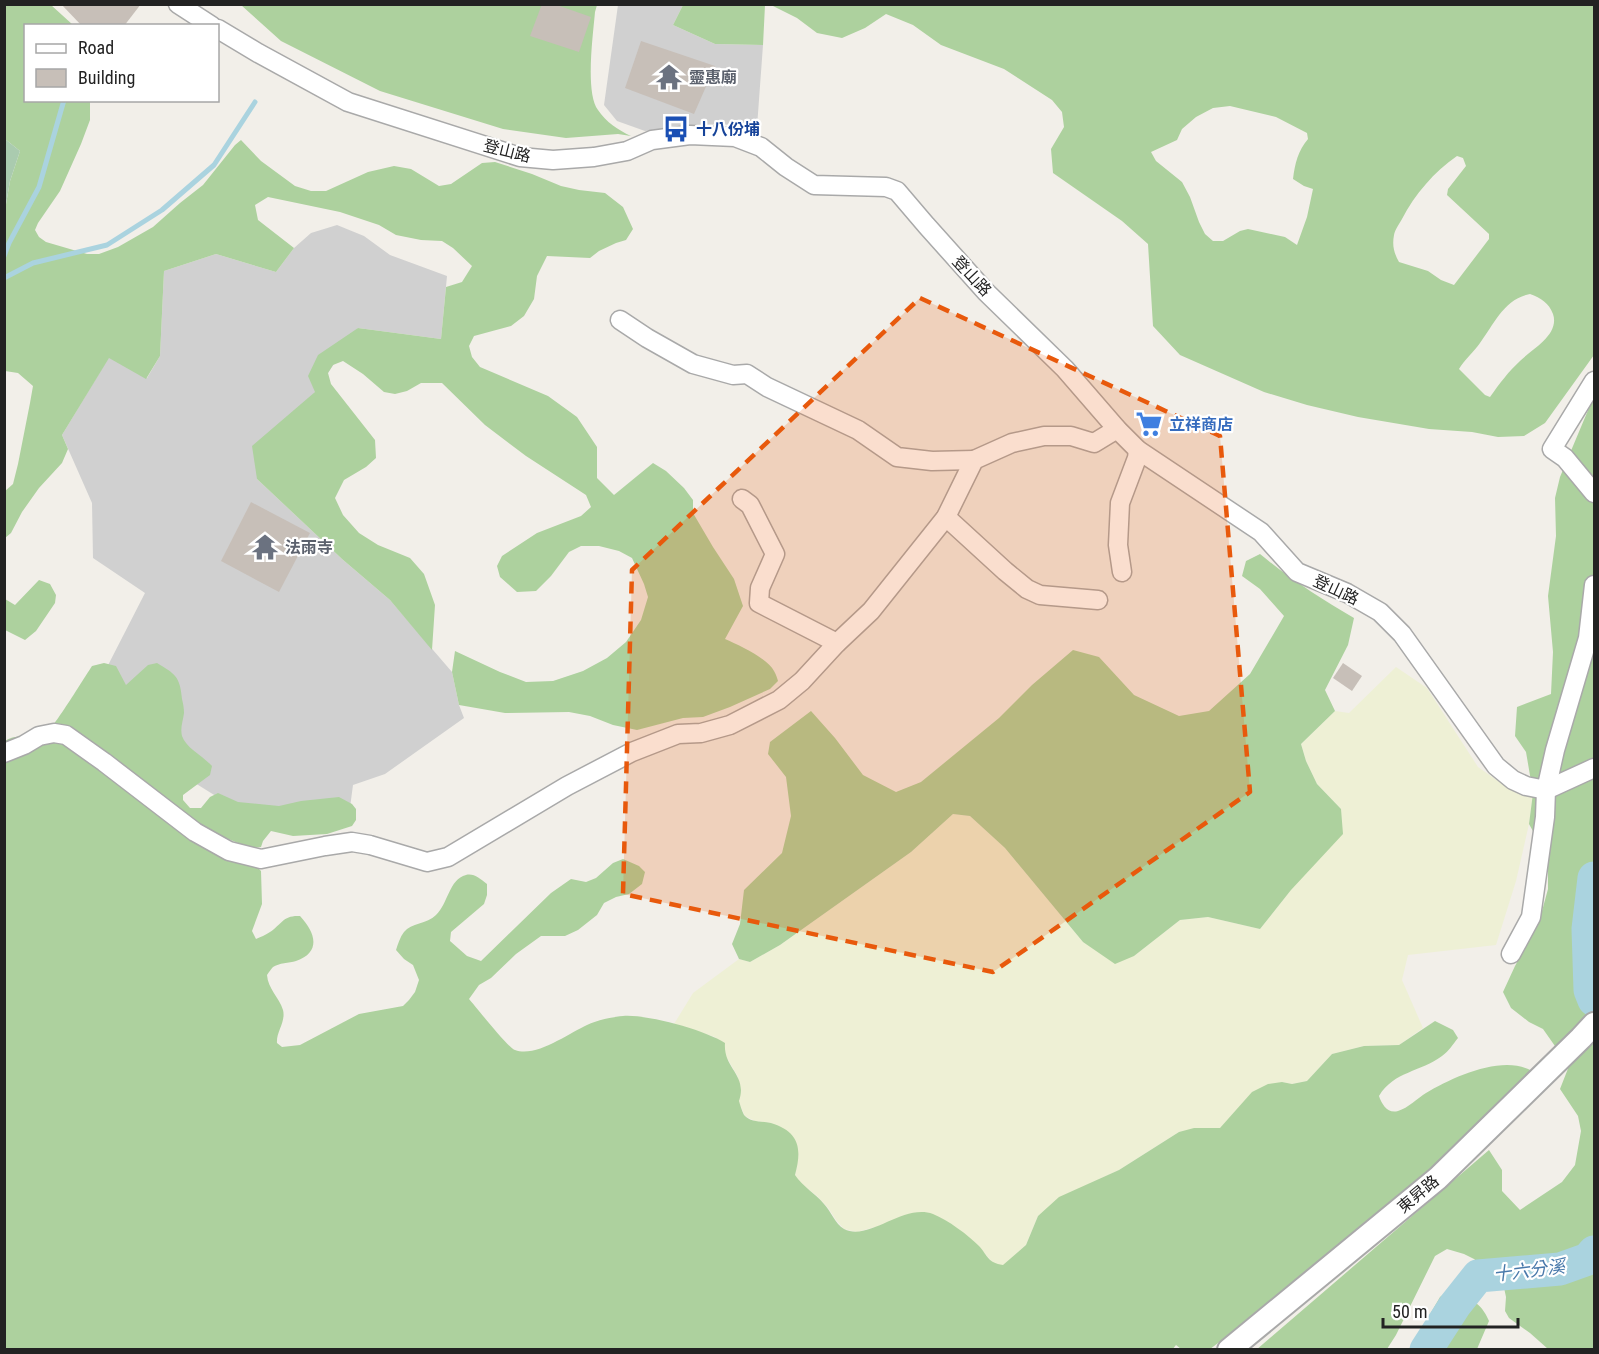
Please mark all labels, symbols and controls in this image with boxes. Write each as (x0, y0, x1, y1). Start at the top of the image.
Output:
legend (24, 24, 219, 102)
text: Road (78, 37, 114, 58)
temple icon: 靈惠廟 (654, 62, 684, 92)
text: Building (78, 67, 135, 88)
place label: 靈惠廟 (689, 68, 737, 87)
bus stop icon: 十八份埔 (661, 114, 691, 144)
place label: 十八份埔 (696, 120, 760, 139)
street label: 登山路 (481, 136, 533, 166)
street label: 登山路 (949, 252, 995, 300)
supermarket icon: 立祥商店 (1134, 409, 1164, 439)
place label: 立祥商店 (1169, 415, 1233, 434)
temple icon: 法雨寺 (250, 532, 280, 562)
place label: 法雨寺 (285, 538, 333, 557)
street label: 登山路 (1310, 571, 1362, 609)
street label: 東昇路 (1394, 1171, 1442, 1217)
water label: 十六分溪 (1492, 1255, 1569, 1285)
scale bar (1383, 1291, 1518, 1329)
text: 50 m (1392, 1301, 1427, 1322)

